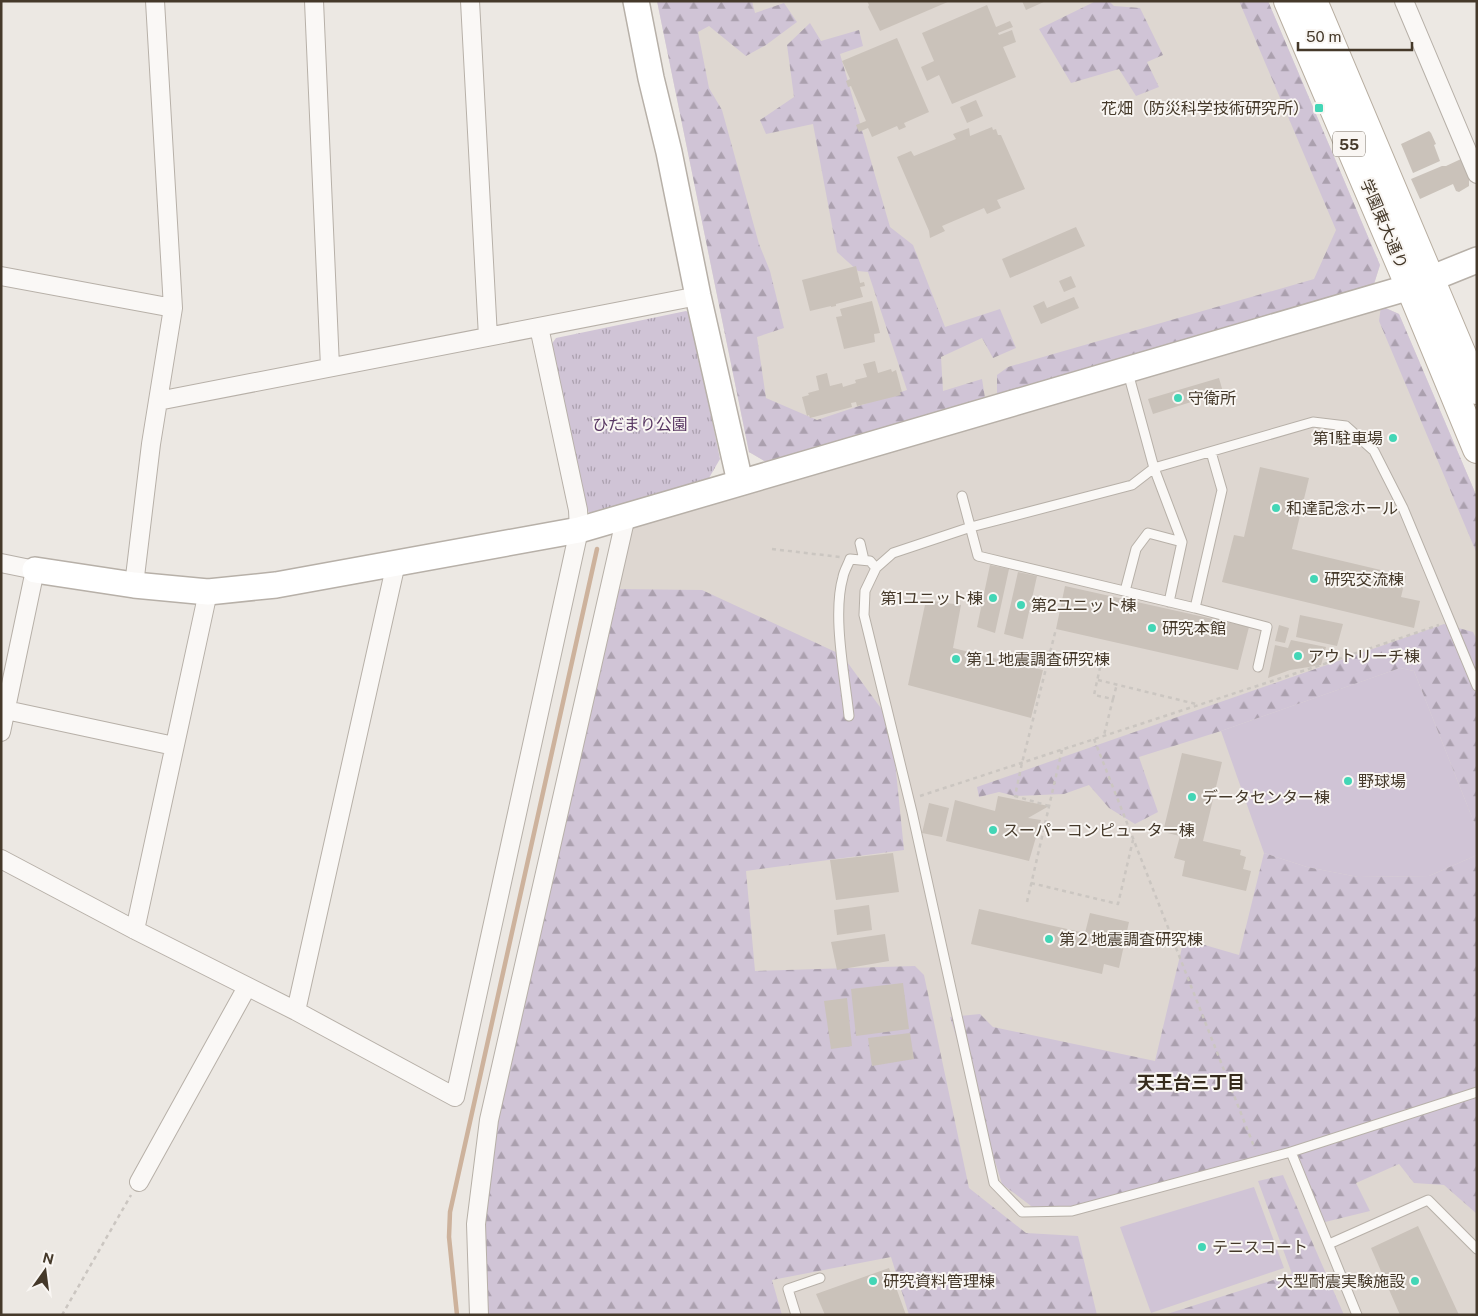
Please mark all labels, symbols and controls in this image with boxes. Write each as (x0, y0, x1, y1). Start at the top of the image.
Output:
scale bar (1298, 20, 1412, 52)
text: 50 m (1306, 28, 1341, 45)
place label: 花畑（防災科学技術研究所） (1101, 99, 1309, 118)
marker: 花畑（防災科学技術研究所） (1313, 102, 1325, 114)
road number: 55 (1333, 132, 1365, 156)
street label: 学園東大通り (1356, 176, 1412, 272)
place label: 守衛所 (1188, 389, 1236, 408)
marker: 守衛所 (1172, 392, 1184, 404)
park label: ひだまり公園 (592, 415, 688, 434)
place label: 第1駐車場 (1312, 429, 1383, 448)
marker: 第1駐車場 (1387, 432, 1399, 444)
place label: 和達記念ホール (1286, 499, 1398, 518)
marker: 和達記念ホール (1270, 502, 1282, 514)
place label: 研究交流棟 (1324, 570, 1404, 589)
marker: 研究交流棟 (1308, 573, 1320, 585)
place label: 第1ユニット棟 (880, 589, 983, 608)
marker: 第1ユニット棟 (987, 592, 999, 604)
place label: 第2ユニット棟 (1031, 596, 1137, 615)
marker: 第2ユニット棟 (1015, 599, 1027, 611)
place label: 研究本館 (1162, 619, 1226, 638)
marker: 研究本館 (1146, 622, 1158, 634)
place label: アウトリーチ棟 (1308, 647, 1420, 666)
place label: 第１地震調査研究棟 (966, 650, 1110, 669)
marker: アウトリーチ棟 (1292, 650, 1304, 662)
marker: 第１地震調査研究棟 (950, 653, 962, 665)
place label: 野球場 (1358, 772, 1406, 791)
marker: 野球場 (1342, 775, 1354, 787)
place label: データセンター棟 (1202, 788, 1330, 807)
marker: データセンター棟 (1186, 791, 1198, 803)
place label: スーパーコンピューター棟 (1003, 821, 1195, 840)
marker: スーパーコンピューター棟 (987, 824, 999, 836)
place label: 第２地震調査研究棟 (1059, 930, 1203, 949)
marker: 第２地震調査研究棟 (1043, 933, 1055, 945)
district label: 天王台三丁目 (1137, 1072, 1245, 1093)
place label: テニスコート (1212, 1238, 1308, 1257)
marker: テニスコート (1196, 1241, 1208, 1253)
north arrow (20, 1246, 70, 1296)
text: N (41, 1249, 55, 1267)
place label: 研究資料管理棟 (883, 1272, 995, 1291)
place label: 大型耐震実験施設 (1277, 1272, 1405, 1291)
marker: 研究資料管理棟 (867, 1275, 879, 1287)
marker: 大型耐震実験施設 (1409, 1275, 1421, 1287)

